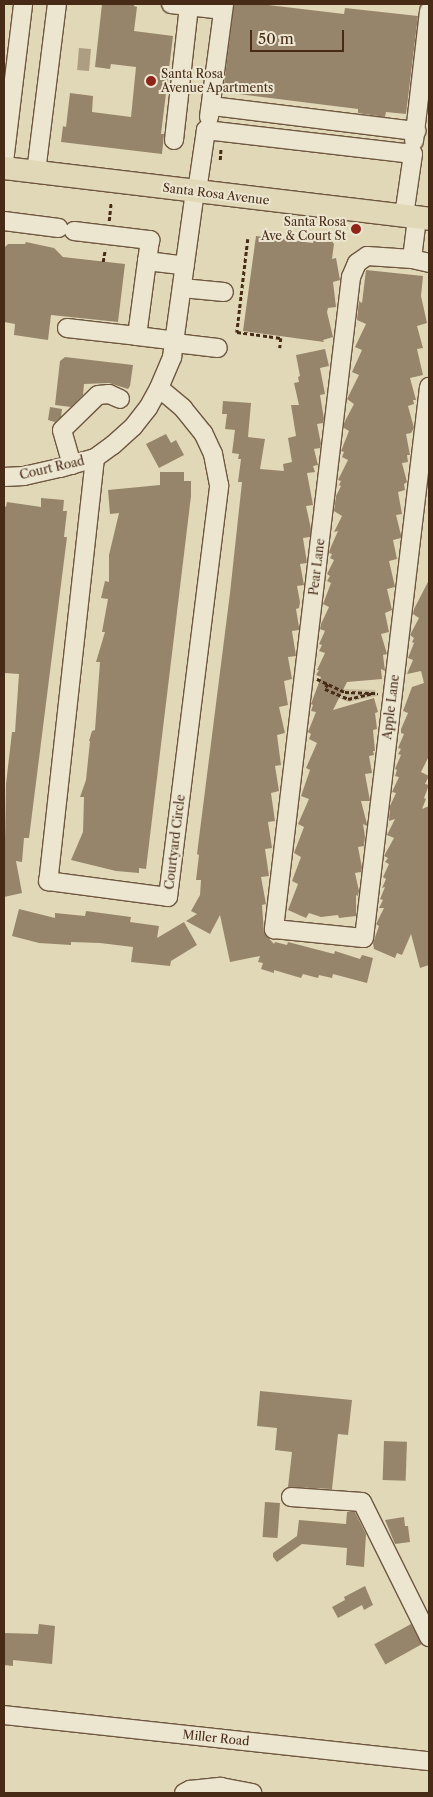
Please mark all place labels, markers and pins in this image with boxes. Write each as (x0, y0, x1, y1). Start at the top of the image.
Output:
place label: Santa Rosa Avenue Apartments (161, 67, 274, 95)
marker: Santa Rosa Avenue Apartments (145, 75, 157, 87)
place label: Santa Rosa Ave & Court St (261, 215, 346, 243)
marker: Santa Rosa Ave & Court St (350, 223, 362, 235)

